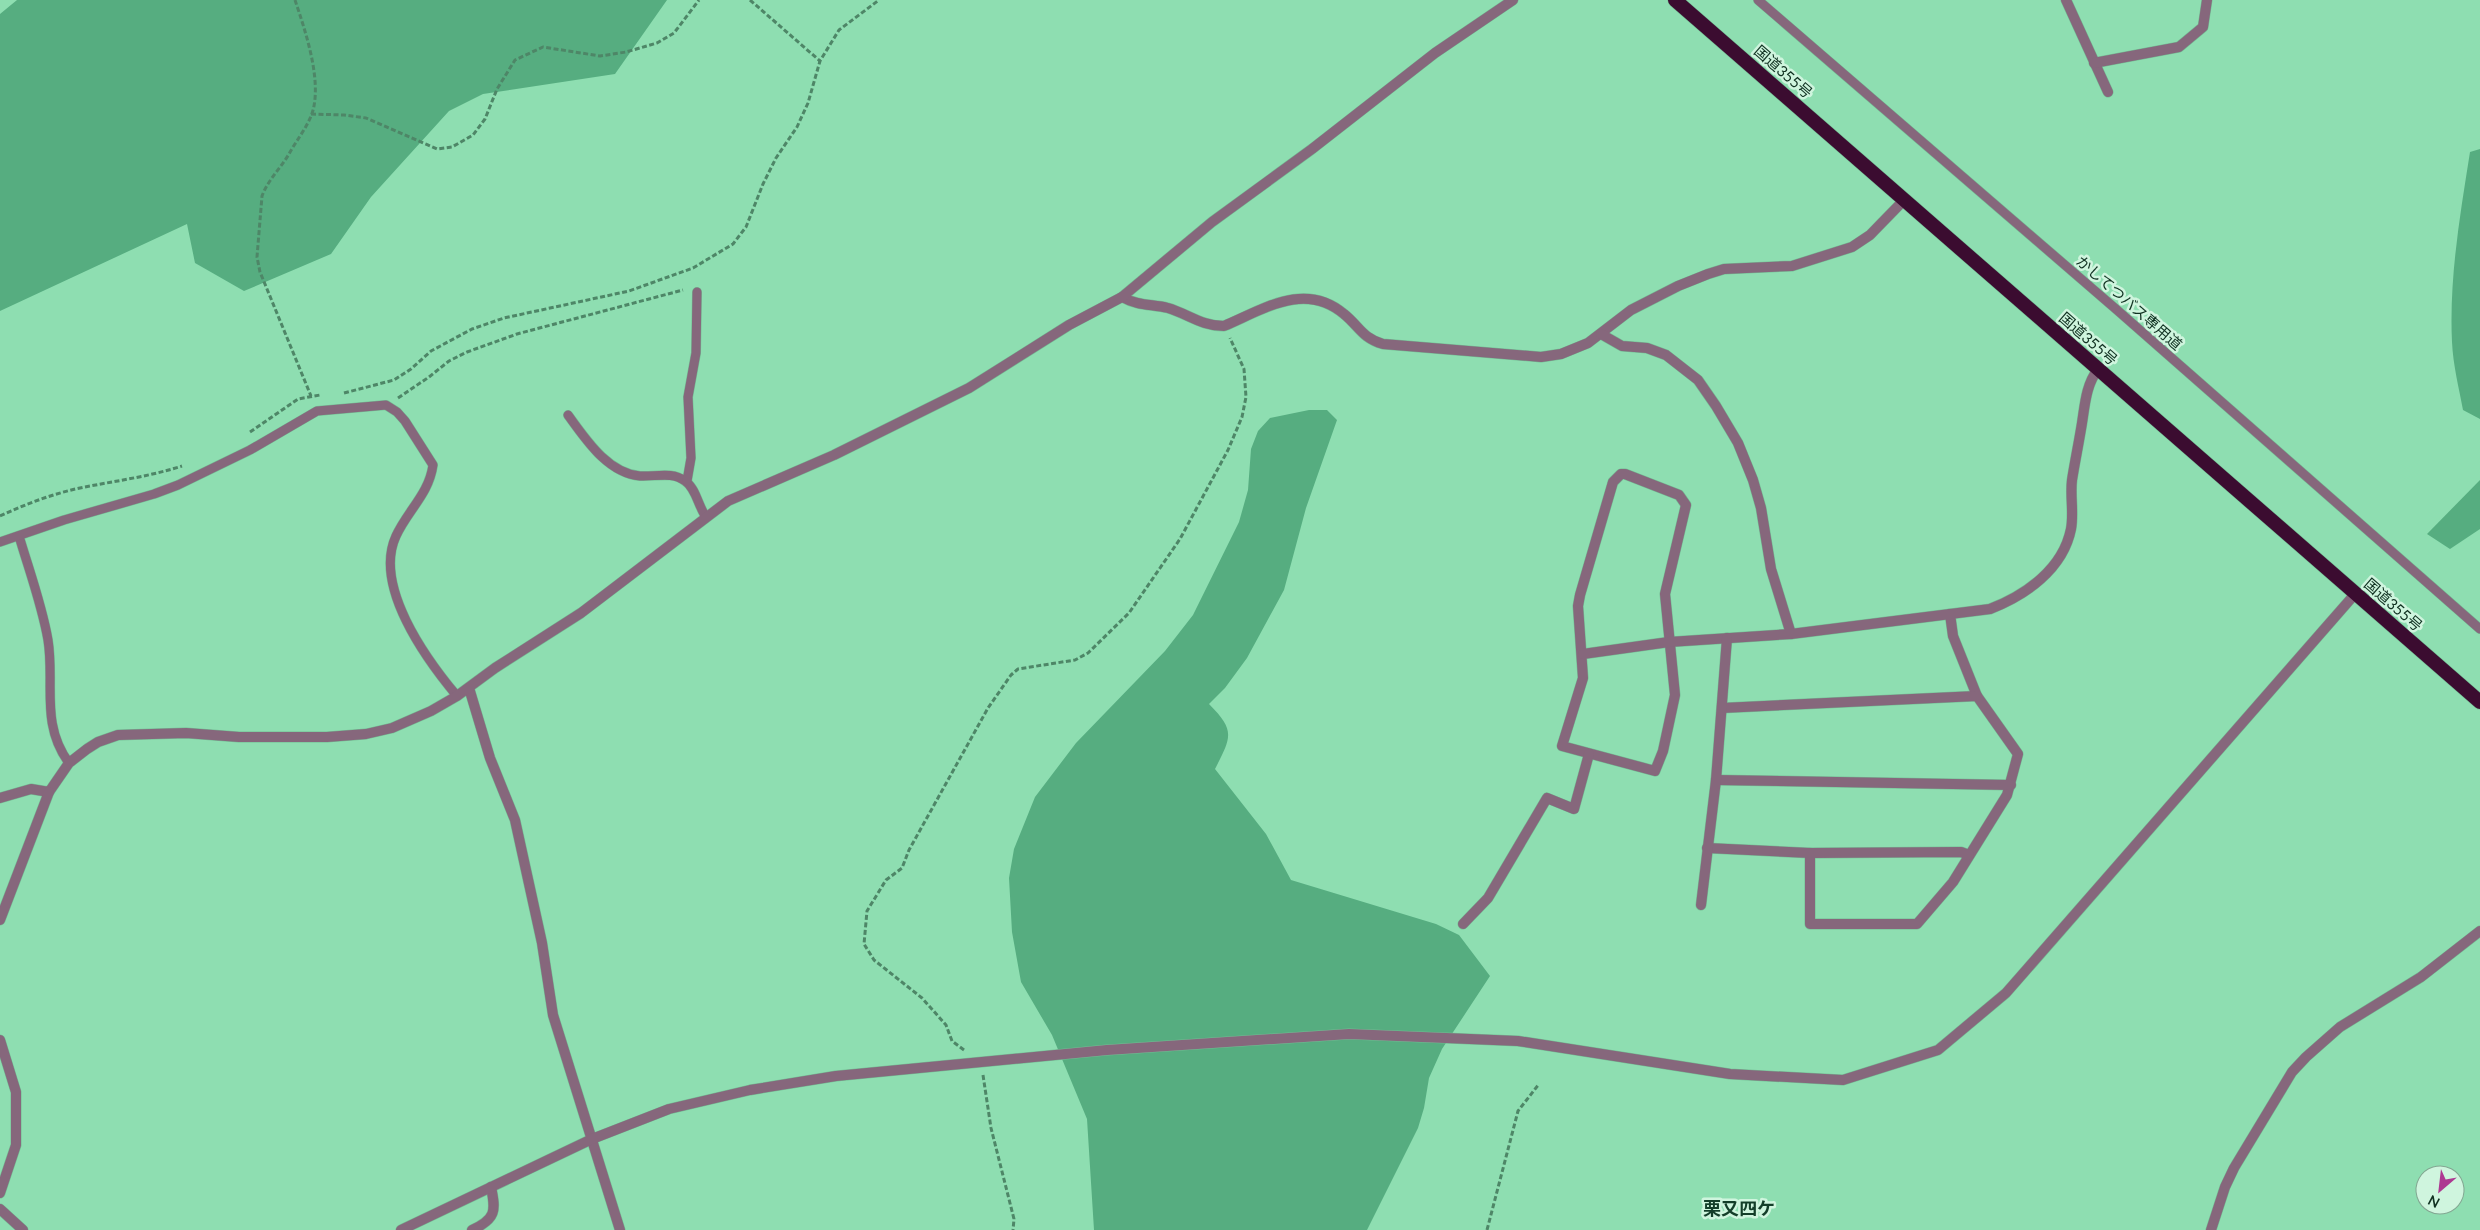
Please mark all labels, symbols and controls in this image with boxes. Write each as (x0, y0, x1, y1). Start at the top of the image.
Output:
street label: 国道355号 (1751, 41, 1816, 101)
street label: かしてつバス専用道 (2073, 251, 2186, 353)
street label: 国道355号 (2056, 308, 2121, 368)
street label: 国道355号 (2361, 574, 2426, 634)
north arrow (2415, 1165, 2465, 1215)
text: N (2425, 1192, 2442, 1212)
district label: 栗又四ケ (1703, 1197, 1775, 1219)

